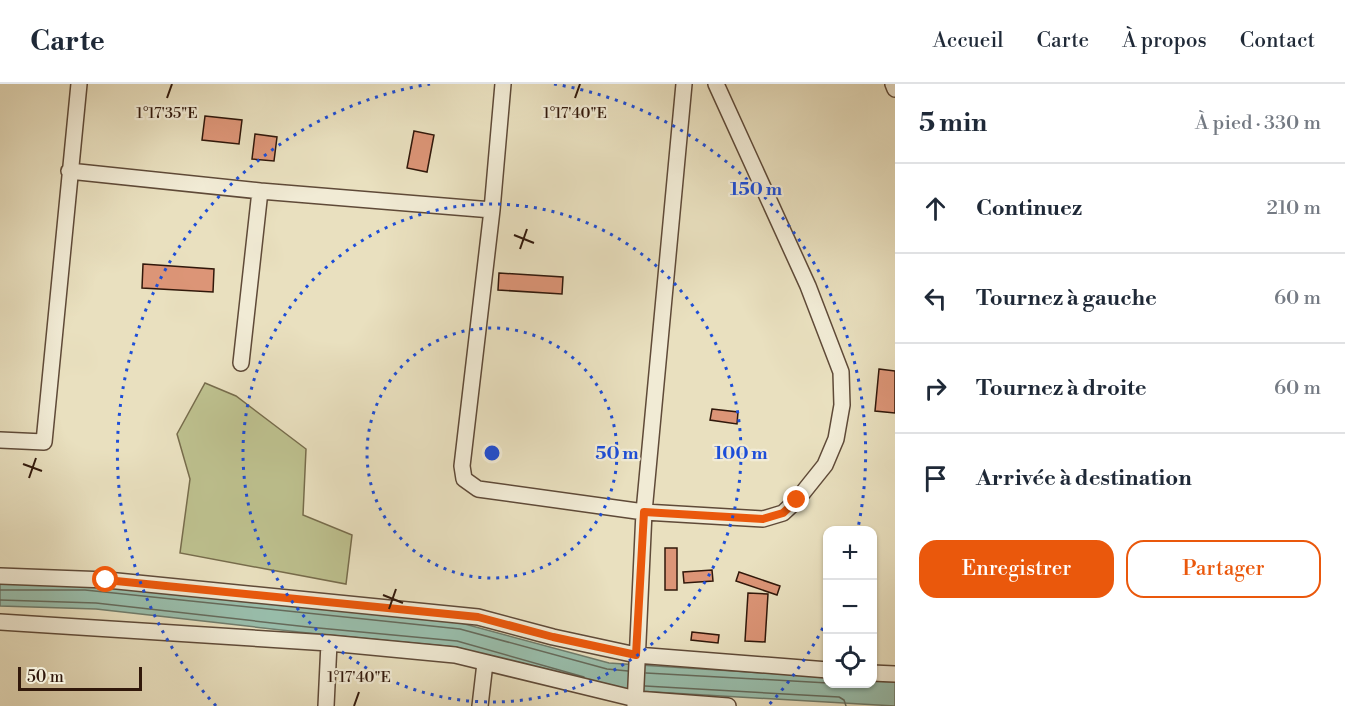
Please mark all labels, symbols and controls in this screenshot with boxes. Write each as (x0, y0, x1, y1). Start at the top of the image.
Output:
text: Carte (30, 24, 105, 59)
text: Accueil (933, 28, 1004, 54)
text: Carte (1037, 28, 1089, 54)
text: À propos (1122, 28, 1207, 54)
text: Contact (1240, 28, 1315, 54)
text: 1°17'35"E (136, 104, 198, 123)
text: 1°17'40"E (543, 104, 607, 123)
text: 5 min (919, 107, 987, 139)
text: À pied · 330 m (1195, 111, 1321, 136)
text: 150 m (730, 178, 783, 201)
icon: ahead (919, 192, 952, 225)
text: Continuez (976, 195, 1082, 222)
text: 210 m (1266, 196, 1321, 221)
icon: left (919, 282, 952, 315)
text: Tournez à gauche (976, 285, 1157, 312)
text: 60 m (1274, 286, 1321, 311)
icon: right (919, 372, 952, 405)
text: Tournez à droite (976, 375, 1147, 402)
text: 60 m (1274, 376, 1321, 401)
text: 50 m (595, 442, 639, 465)
text: 100 m (714, 442, 768, 465)
centre of rings (482, 443, 502, 463)
icon: arrive (919, 462, 952, 495)
text: Arrivée à destination (976, 465, 1192, 492)
route end (783, 486, 809, 512)
map controls (823, 526, 877, 688)
button: + (823, 526, 877, 580)
button: Enregistrer (919, 540, 1114, 598)
button: Partager (1126, 540, 1321, 598)
route start (92, 566, 118, 592)
button: − (823, 580, 877, 634)
button: locate (823, 634, 877, 688)
scale bar (18, 664, 142, 692)
text: 50 m (27, 667, 64, 687)
text: 1°17'40"E (327, 668, 391, 687)

